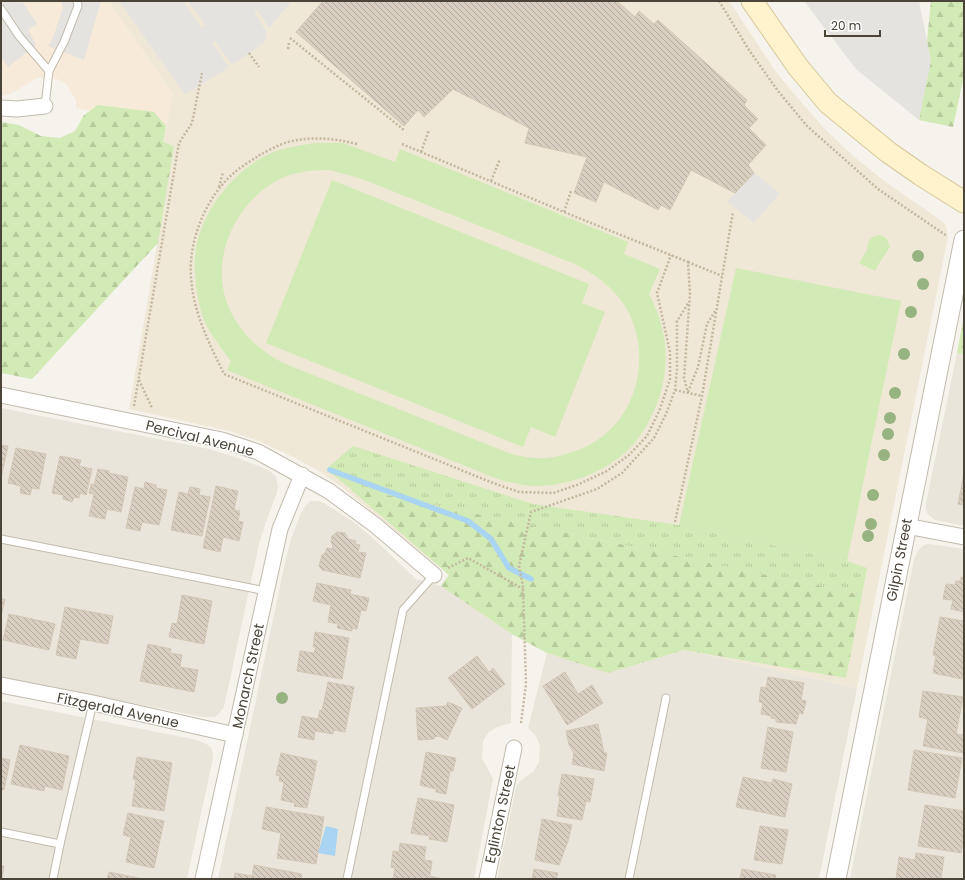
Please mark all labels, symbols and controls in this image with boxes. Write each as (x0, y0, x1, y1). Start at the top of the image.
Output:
scale bar (825, 12, 880, 38)
text: 20 m (831, 17, 861, 34)
street label: Percival Avenue (144, 415, 257, 461)
street label: Gilpin Street (881, 517, 917, 603)
street label: Monarch Street (227, 622, 269, 730)
street label: Fitzgerald Avenue (55, 687, 181, 733)
street label: Eglinton Street (480, 763, 520, 865)

